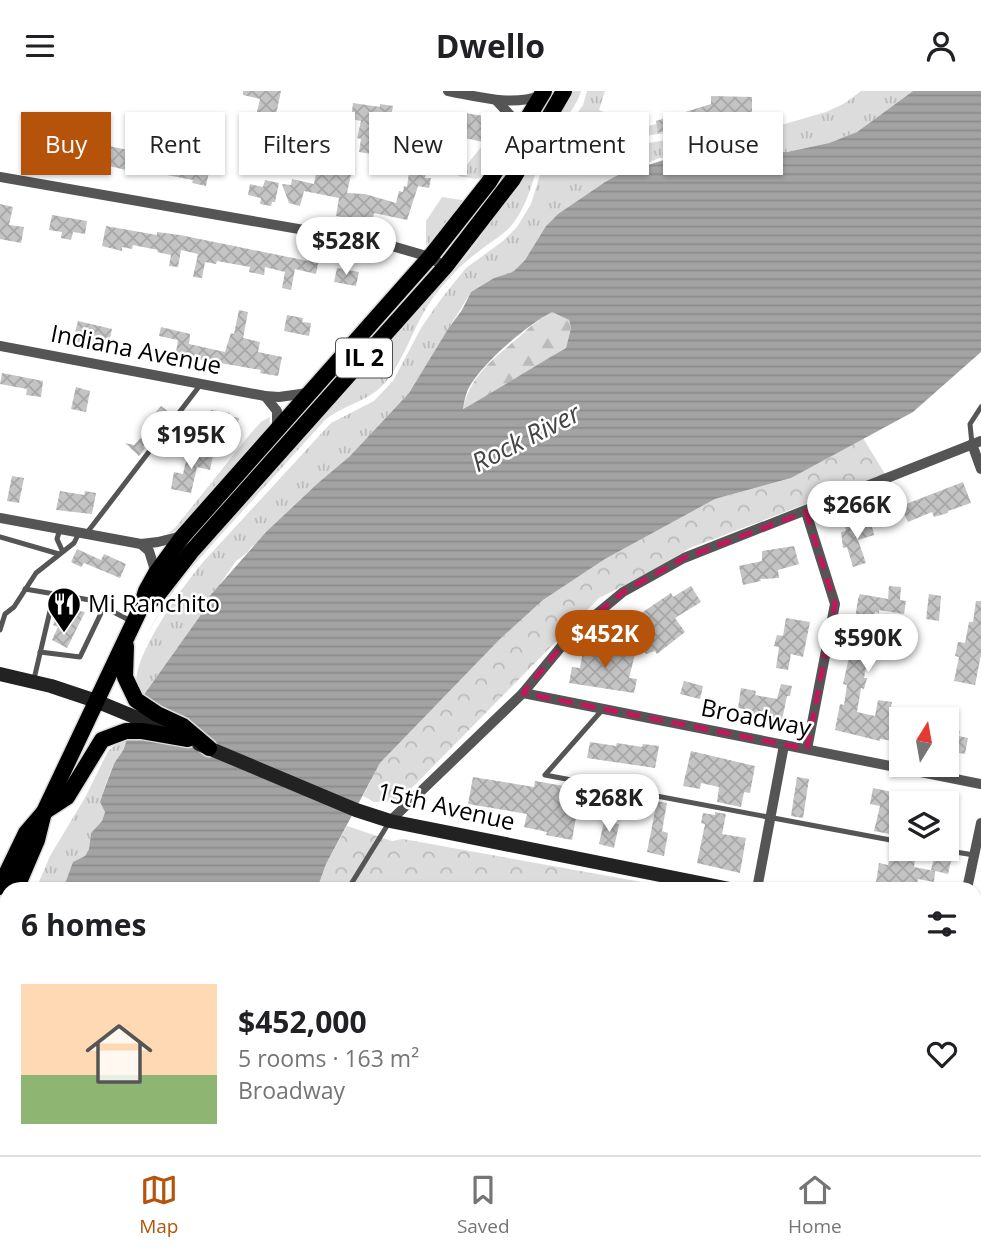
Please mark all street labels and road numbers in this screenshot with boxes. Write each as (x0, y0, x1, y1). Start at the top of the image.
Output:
street label: Indiana Avenue (48, 316, 225, 381)
road number: IL 2 (336, 339, 392, 377)
street label: Broadway (698, 690, 815, 744)
street label: 15th Avenue (374, 774, 519, 837)

